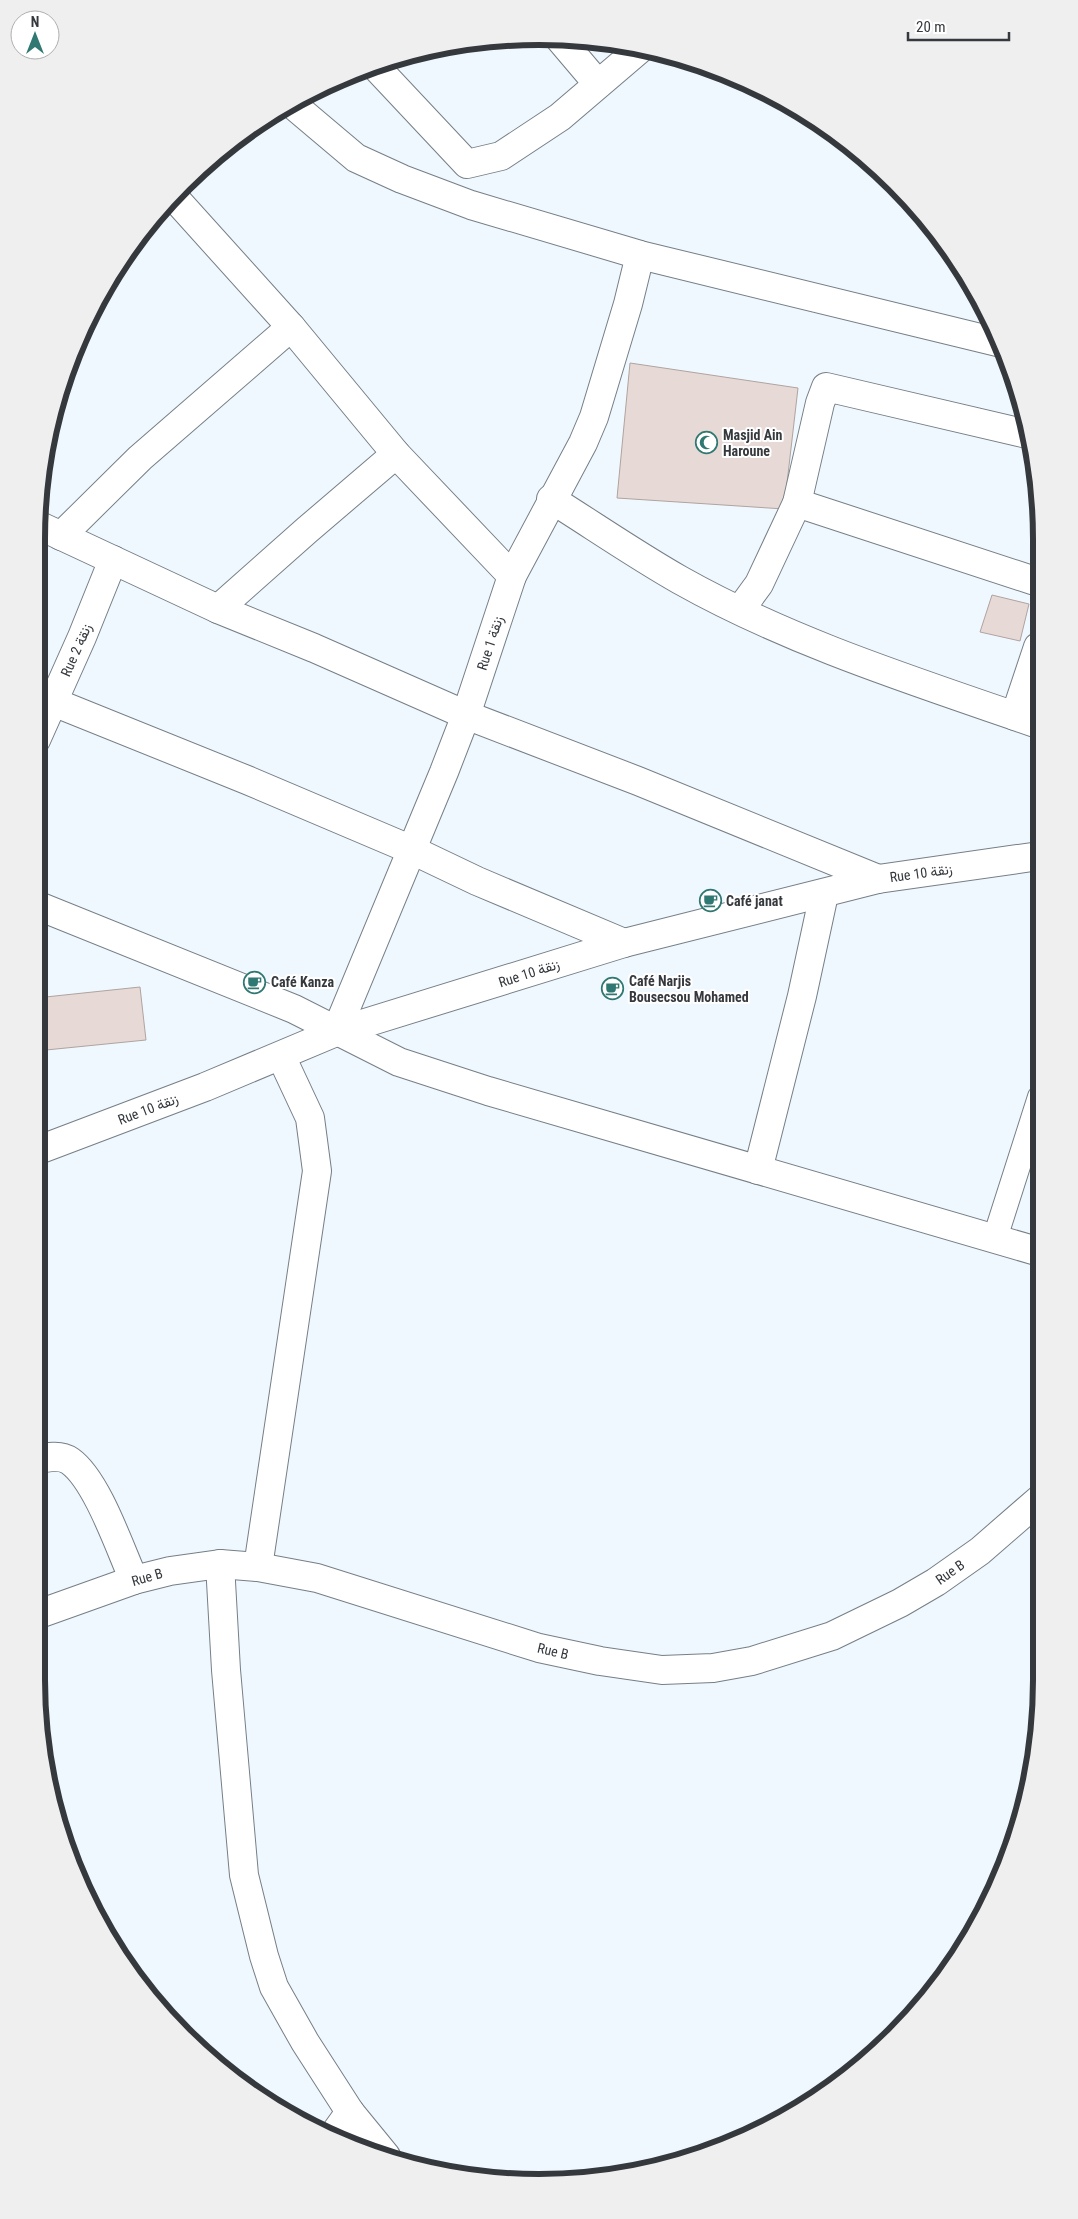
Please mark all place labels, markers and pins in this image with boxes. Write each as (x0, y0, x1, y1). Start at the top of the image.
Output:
place label: Masjid Ain Haroune (723, 427, 783, 459)
mosque icon: Masjid Ain Haroune (695, 431, 719, 455)
cafe icon: Café janat (698, 889, 722, 913)
place label: Café janat (726, 893, 783, 909)
cafe icon: Café Kanza (243, 970, 267, 994)
place label: Café Narjis Bousecsou Mohamed (629, 973, 749, 1005)
place label: Café Kanza (271, 974, 334, 990)
cafe icon: Café Narjis Bousecsou Mohamed (601, 977, 625, 1001)

